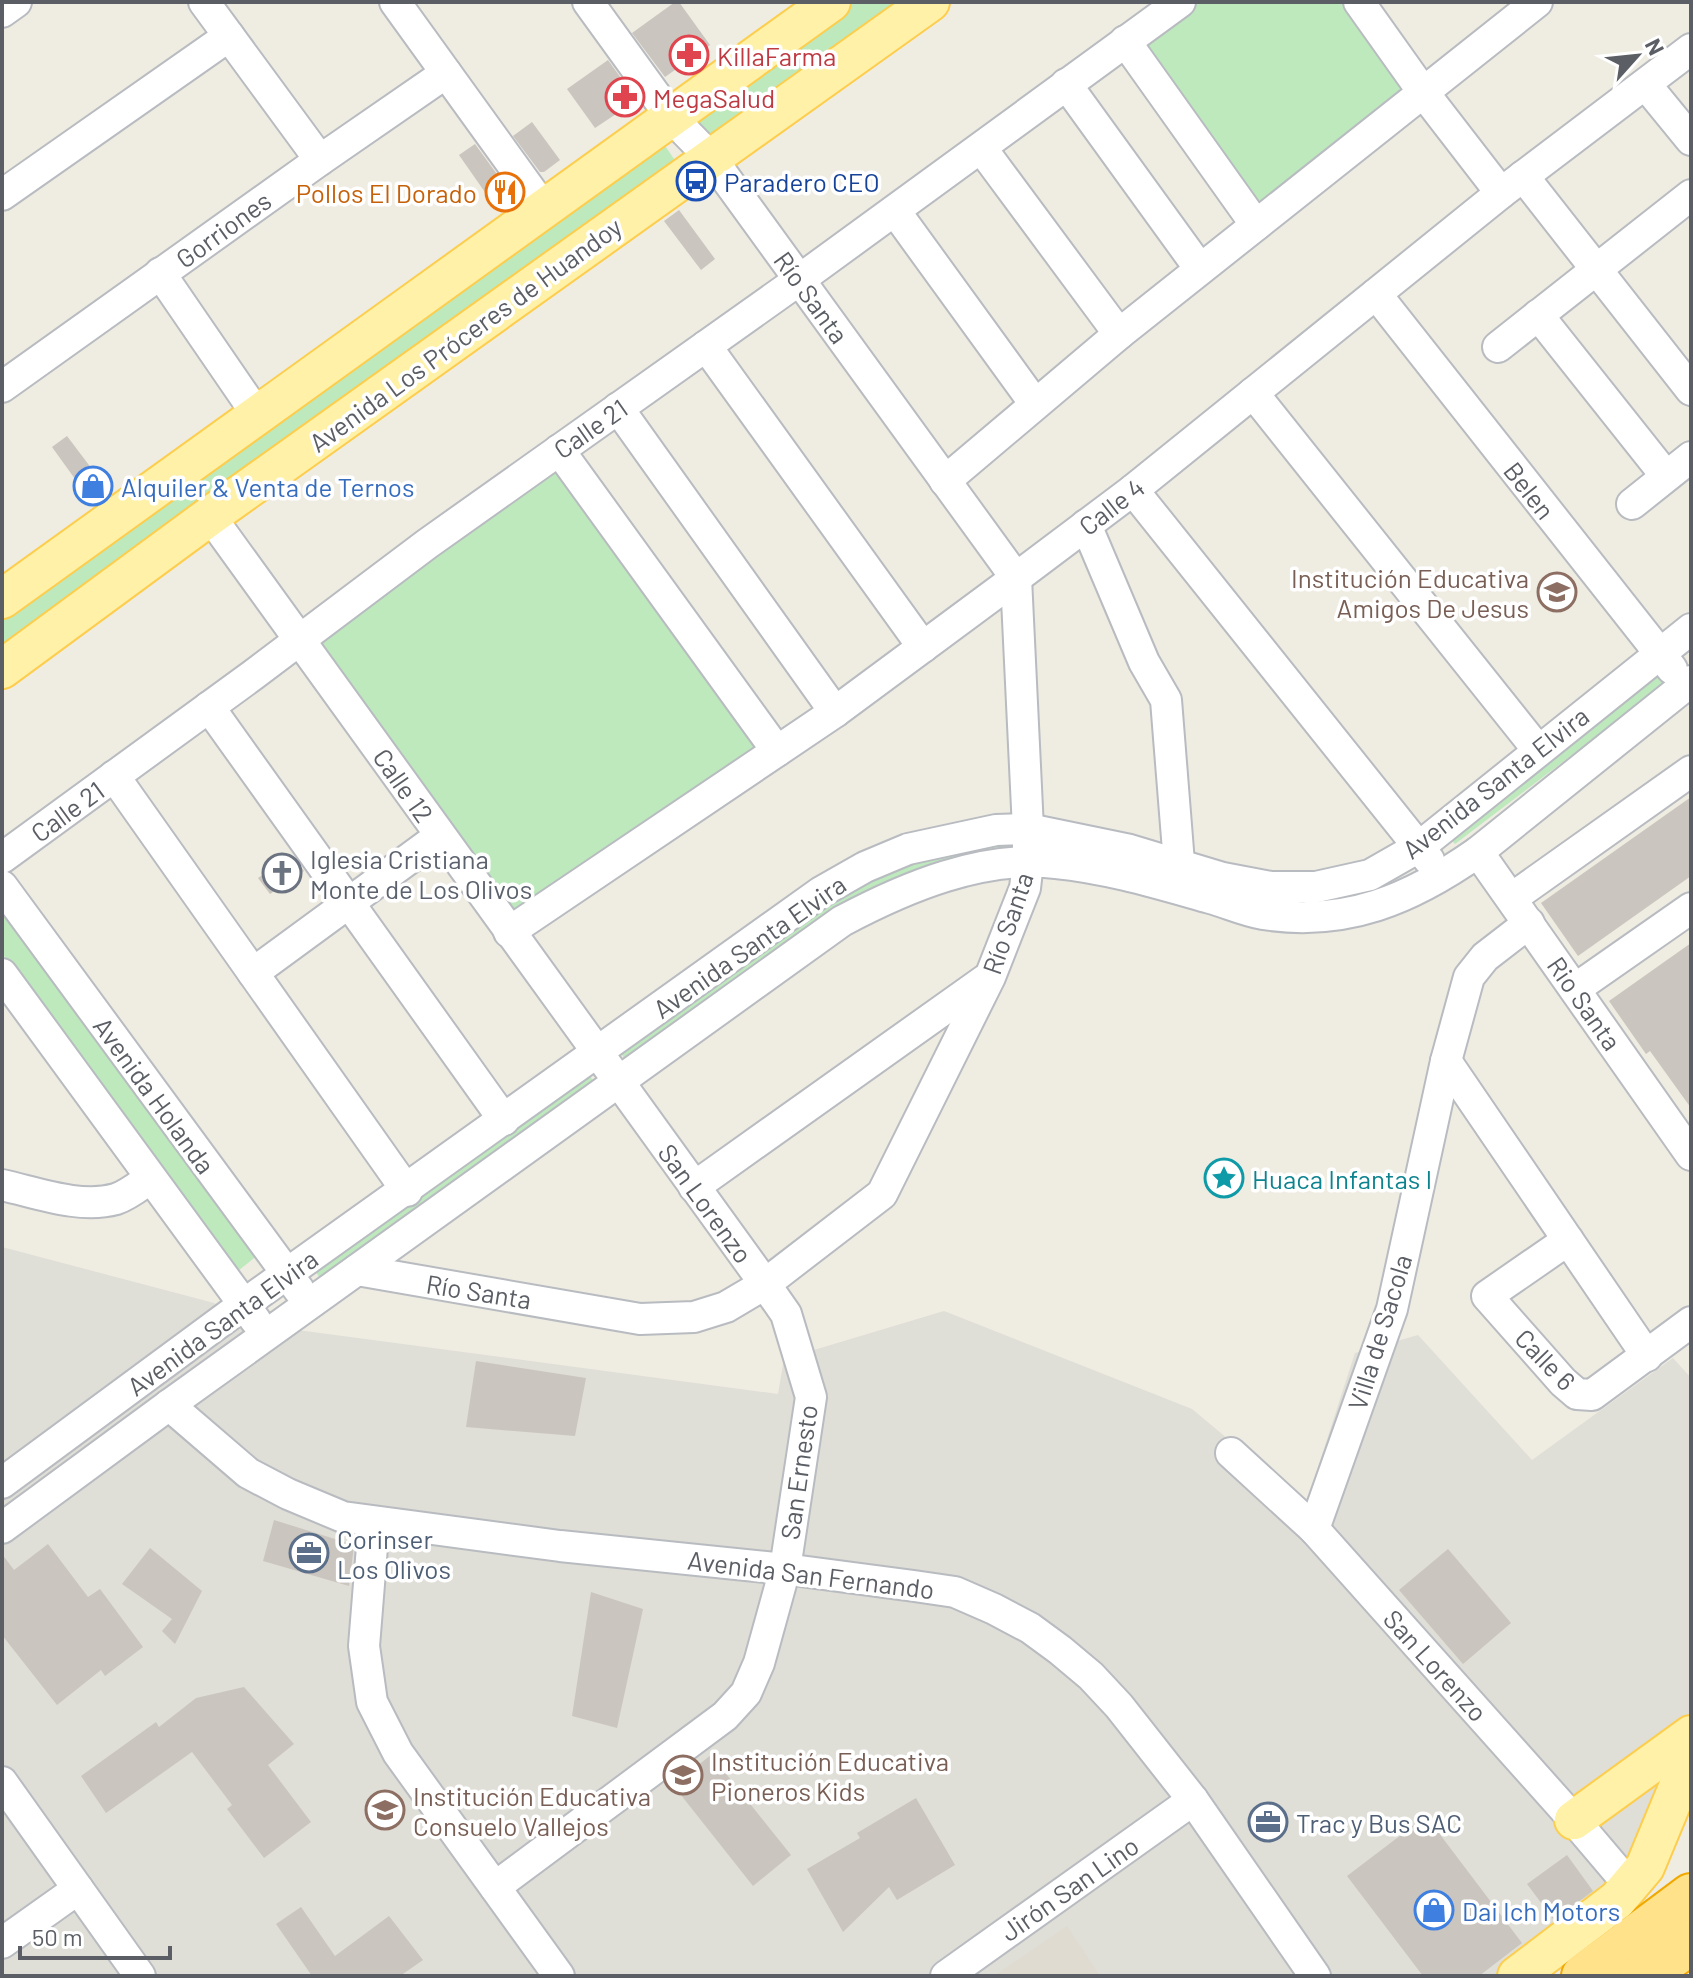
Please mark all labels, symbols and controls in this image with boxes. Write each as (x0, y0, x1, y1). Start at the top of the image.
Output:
north arrow (1597, 16, 1677, 96)
pharmacy icon: KillaFarma (668, 34, 710, 76)
text: N (1641, 34, 1671, 59)
place label: KillaFarma (717, 40, 836, 71)
pharmacy icon: MegaSalud (604, 76, 646, 118)
place label: MegaSalud (653, 82, 775, 113)
bus stop icon: Paradero CEO (675, 160, 717, 202)
place label: Paradero CEO (724, 166, 880, 197)
restaurant icon: Pollos El Dorado (484, 171, 526, 213)
place label: Pollos El Dorado (296, 177, 477, 208)
street label: Gorriones (169, 184, 277, 274)
street label: Avenida Los Próceres de Huandoy (303, 210, 627, 458)
street label: Río Santa (768, 245, 856, 349)
street label: Calle 21 (547, 392, 633, 464)
street label: Belen (1498, 455, 1562, 525)
shop icon: Alquiler & Venta de Ternos (72, 465, 114, 507)
place label: Alquiler & Venta de Ternos (121, 471, 414, 502)
street label: Calle 4 (1072, 471, 1150, 541)
place label: Institución Educativa Amigos De Jesus (1291, 562, 1529, 623)
school or university icon: Institución Educativa Amigos De Jesus (1536, 571, 1578, 613)
street label: Avenida Santa Elvira (1396, 700, 1594, 864)
street label: Calle 12 (368, 742, 440, 828)
street label: Calle 21 (24, 774, 110, 848)
place label: Iglesia Cristiana Monte de Los Olivos (310, 843, 532, 904)
church icon: Iglesia Cristiana Monte de Los Olivos (261, 852, 303, 894)
street label: Avenida Santa Elvira (647, 868, 851, 1024)
street label: Río Santa (975, 868, 1039, 978)
street label: Rio Santa (1542, 950, 1628, 1056)
street label: Avenida Holanda (88, 1011, 222, 1179)
street label: San Lorenzo (652, 1137, 760, 1269)
place icon: Huaca Infantas I (1203, 1157, 1245, 1199)
place label: Huaca Infantas I (1252, 1163, 1432, 1194)
street label: Avenida Santa Elvira (121, 1242, 323, 1402)
street label: Villa de Sacola (1341, 1251, 1417, 1413)
street label: Río Santa (424, 1267, 534, 1315)
street label: Calle 6 (1509, 1322, 1583, 1396)
street label: San Ernesto (773, 1402, 823, 1542)
place label: Corinser Los Olivos (337, 1523, 451, 1584)
office icon: Corinser Los Olivos (288, 1532, 330, 1574)
street label: Avenida San Fernando (686, 1543, 936, 1605)
street label: San Lorenzo (1378, 1603, 1494, 1727)
place label: Institución Educativa Pioneros Kids (711, 1745, 949, 1806)
school or university icon: Institución Educativa Pioneros Kids (662, 1754, 704, 1796)
place label: Institución Educativa Consuelo Vallejos (413, 1780, 651, 1841)
school or university icon: Institución Educativa Consuelo Vallejos (364, 1789, 406, 1831)
office icon: Trac y Bus SAC (1247, 1801, 1289, 1843)
place label: Trac y Bus SAC (1296, 1807, 1462, 1838)
street label: Jirón San Lino (994, 1829, 1144, 1947)
shop icon: Dai Ich Motors (1413, 1889, 1455, 1931)
place label: Dai Ich Motors (1462, 1895, 1620, 1926)
scale bar (20, 1910, 170, 1960)
text: 50 m (32, 1922, 83, 1951)

